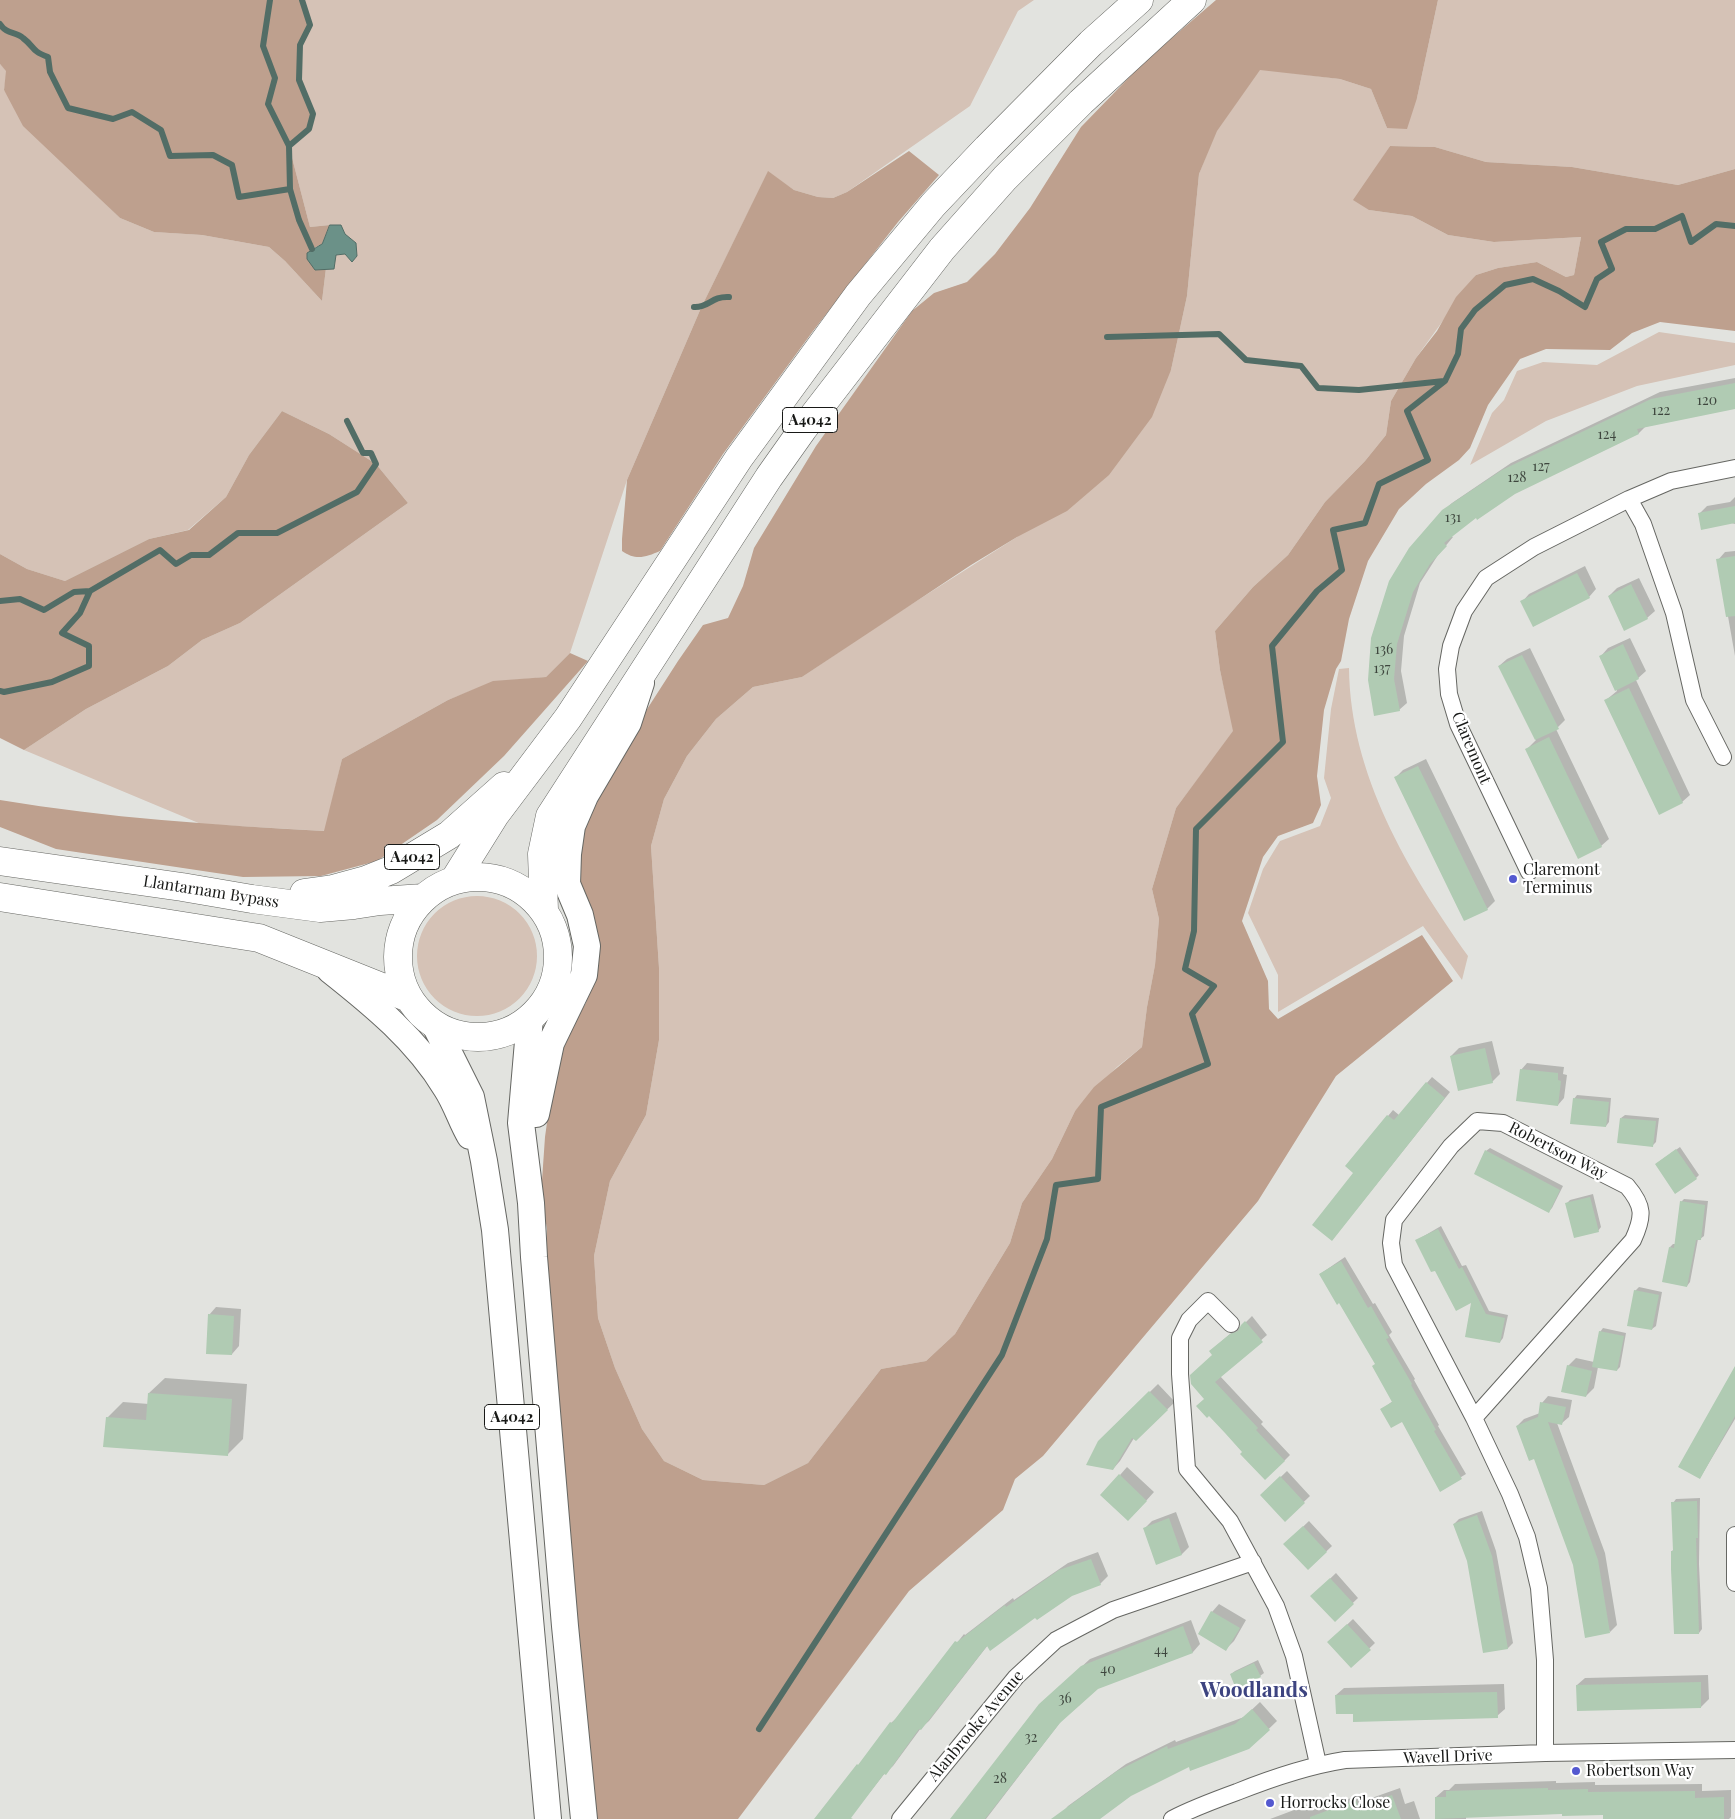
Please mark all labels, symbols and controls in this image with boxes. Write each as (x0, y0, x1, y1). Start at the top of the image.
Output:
house number: 120 (1697, 393, 1717, 409)
house number: 122 (1652, 403, 1670, 419)
road number: A4042 (782, 408, 838, 432)
house number: 124 (1598, 427, 1616, 443)
house number: 127 (1532, 459, 1550, 475)
house number: 128 (1507, 470, 1527, 486)
house number: 131 (1445, 510, 1461, 526)
house number: 136 (1375, 642, 1393, 658)
house number: 137 (1374, 661, 1390, 677)
street label: Claremont (1447, 709, 1495, 787)
road number: A4042 (384, 844, 440, 870)
place label: Claremont Terminus (1523, 860, 1600, 898)
street label: Llantarnam Bypass (142, 872, 280, 912)
marker: Claremont Terminus (1507, 873, 1519, 885)
street label: Robertson Way (1505, 1118, 1611, 1184)
road number: A4042 (484, 1404, 540, 1430)
house number: 44 (1154, 1643, 1168, 1659)
house number: 40 (1100, 1662, 1116, 1678)
street label: Alanbrooke Avenue (924, 1667, 1028, 1785)
district label: Woodlands (1200, 1677, 1308, 1703)
house number: 36 (1058, 1691, 1072, 1707)
house number: 32 (1024, 1730, 1038, 1746)
street label: Wavell Drive (1403, 1746, 1493, 1768)
place label: Robertson Way (1586, 1761, 1694, 1781)
marker: Robertson Way (1570, 1765, 1582, 1777)
house number: 28 (993, 1771, 1007, 1787)
place label: Horrocks Close (1280, 1793, 1390, 1813)
marker: Horrocks Close (1264, 1797, 1276, 1809)

